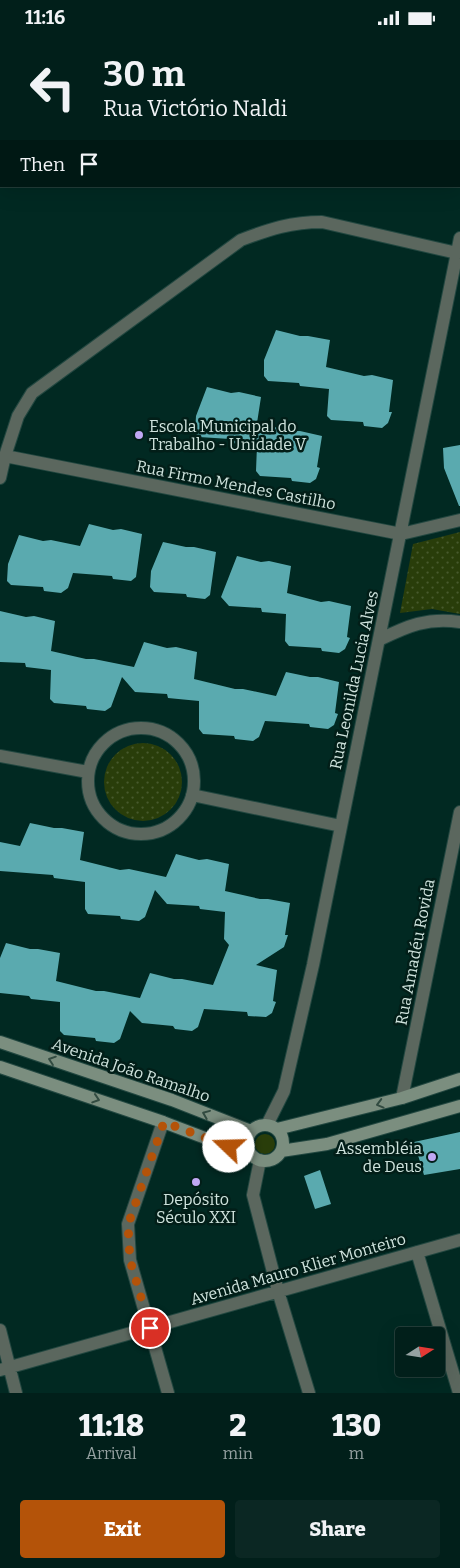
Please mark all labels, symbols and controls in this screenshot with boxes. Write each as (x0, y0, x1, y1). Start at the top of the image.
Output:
text: 11:16 (25, 6, 65, 29)
text: 30 m (103, 53, 185, 95)
icon: left (20, 55, 85, 120)
text: Rua Victório Naldi (103, 95, 287, 122)
icon: arrive (75, 150, 103, 178)
text: Then (20, 153, 65, 176)
place label: Escola Municipal do Trabalho - Unidade V (149, 417, 307, 454)
marker: Escola Municipal do Trabalho - Unidade V (133, 429, 145, 441)
street label: Rua Firmo Mendes Castilho (135, 456, 337, 514)
street label: Rua Leonilda Lucia Alves (326, 589, 382, 771)
street label: Rua Amadéu Rovida (391, 877, 439, 1027)
street label: Avenida João Ramalho (50, 1034, 212, 1106)
one-way arrow (49, 1055, 57, 1065)
one-way arrow (91, 1094, 100, 1104)
one-way arrow (376, 1098, 385, 1108)
one-way arrow (202, 1109, 211, 1120)
position arrow (202, 1120, 254, 1172)
place label: Assembléia de Deus (336, 1139, 422, 1176)
marker: Assembléia de Deus (426, 1151, 438, 1163)
marker: Depósito Século XXI (190, 1176, 202, 1188)
place label: Depósito Século XXI (156, 1190, 236, 1227)
street label: Avenida Mauro Klier Monteiro (188, 1229, 408, 1309)
pin (129, 1307, 171, 1349)
icon: arrive (136, 1314, 164, 1342)
north arrow (395, 1327, 445, 1377)
map controls (395, 1327, 445, 1377)
text: 11:18 (79, 1408, 144, 1444)
text: 2 (229, 1408, 246, 1444)
text: 130 (332, 1408, 381, 1444)
text: Arrival (86, 1444, 137, 1463)
text: min (223, 1444, 253, 1463)
text: m (349, 1444, 364, 1463)
button: Exit (20, 1500, 225, 1558)
button: Share (235, 1500, 440, 1558)

